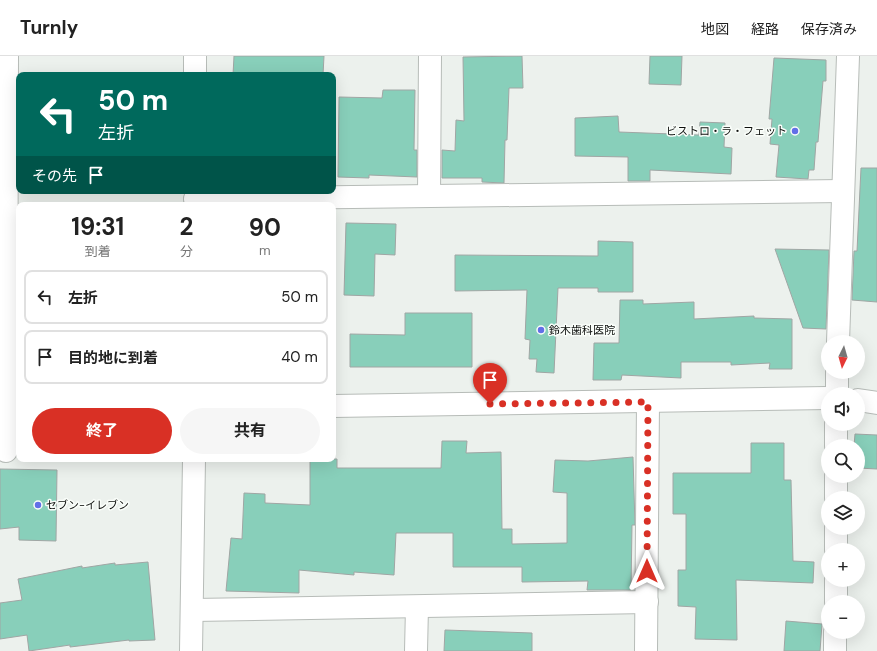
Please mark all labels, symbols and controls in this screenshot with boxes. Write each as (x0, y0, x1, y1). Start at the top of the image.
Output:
text: Turnly (20, 15, 78, 40)
text: 地図 (701, 20, 729, 38)
text: 経路 (751, 20, 779, 38)
text: 保存済み (801, 20, 857, 38)
text: 50 m (98, 82, 168, 119)
icon: left (32, 88, 84, 140)
text: 左折 (98, 121, 134, 145)
place label: ビストロ・ラ・フェット (666, 124, 787, 138)
marker: ビストロ・ラ・フェット (790, 126, 800, 136)
icon: arrive (85, 164, 107, 186)
text: その先 (32, 166, 77, 186)
text: 19:31 (71, 211, 124, 242)
text: 2 (180, 211, 193, 242)
text: 90 (249, 212, 281, 243)
text: m (259, 242, 271, 259)
text: 到着 (85, 243, 111, 260)
text: 分 (180, 243, 193, 260)
icon: left (34, 286, 56, 308)
text: 50 m (281, 287, 318, 307)
text: 左折 (68, 288, 98, 308)
place label: 鈴木歯科医院 (549, 323, 615, 337)
marker: 鈴木歯科医院 (536, 325, 546, 335)
north arrow (821, 335, 865, 379)
map controls (821, 335, 865, 639)
icon: arrive (34, 346, 56, 368)
text: 40 m (281, 347, 318, 367)
text: 目的地に到着 (68, 348, 158, 368)
pin (473, 363, 507, 404)
icon: arrive (479, 369, 501, 391)
button: sound (821, 387, 865, 431)
button: 終了 (32, 408, 172, 454)
button: 共有 (180, 408, 320, 454)
button: search (821, 439, 865, 483)
button: layers (821, 491, 865, 535)
place label: セブン-イレブン (46, 498, 129, 512)
marker: セブン-イレブン (33, 500, 43, 510)
button: + (821, 543, 865, 587)
position arrow (626, 550, 668, 592)
button: − (821, 595, 865, 639)

